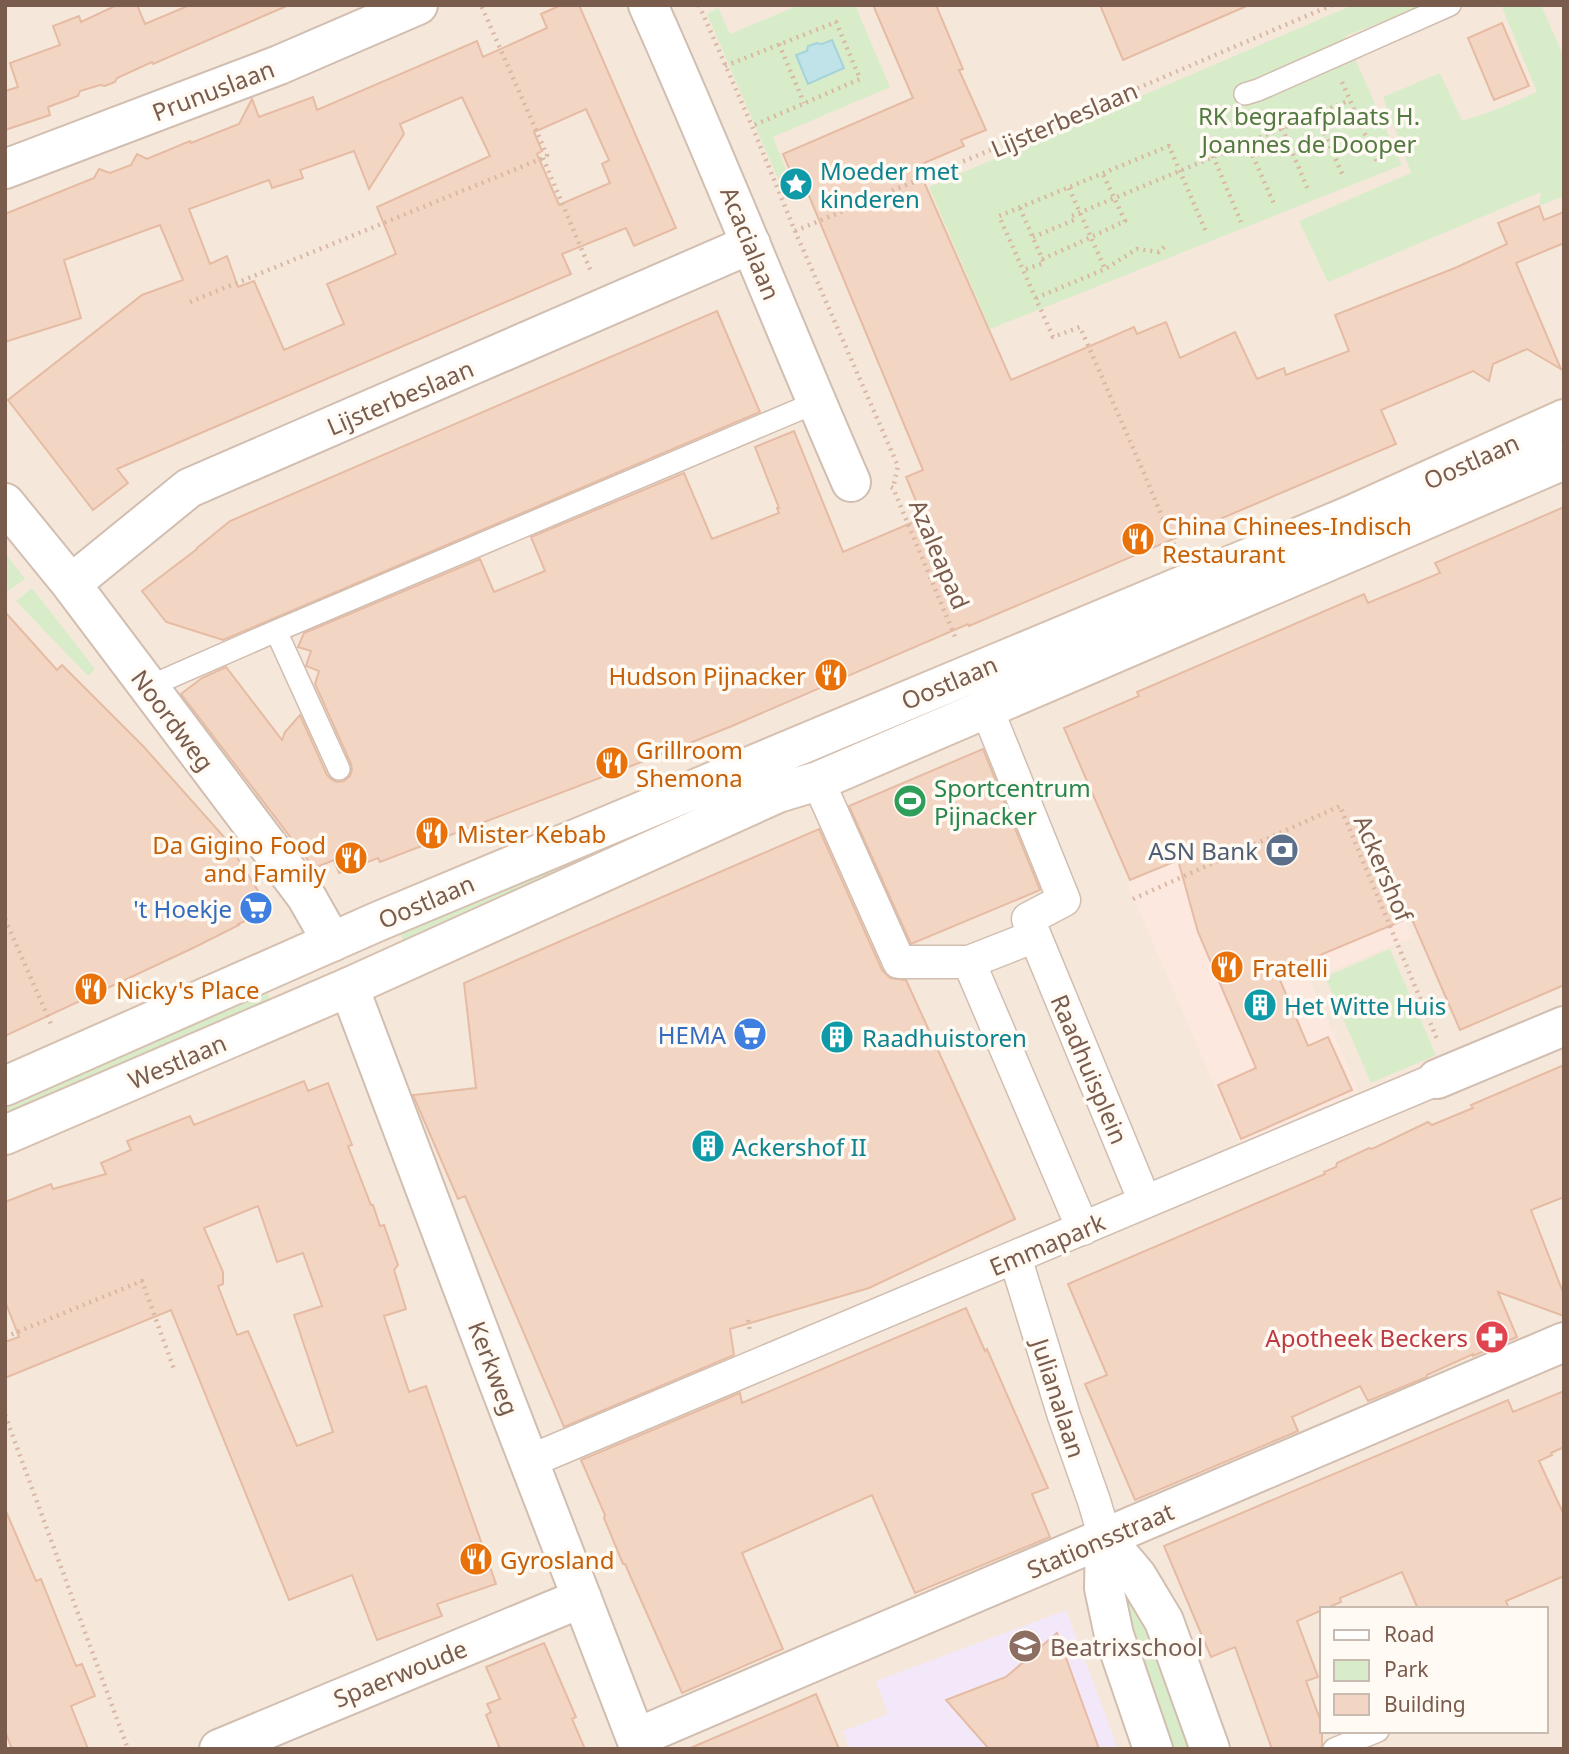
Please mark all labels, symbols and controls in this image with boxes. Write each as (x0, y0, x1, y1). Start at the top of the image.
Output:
street label: Prunuslaan (147, 52, 279, 128)
street label: Lijsterbeslaan (986, 73, 1142, 165)
park label: RK begraafplaats H. Joannes de Dooper (1198, 99, 1420, 160)
place label: Moeder met kinderen (820, 154, 959, 215)
place icon: Moeder met kinderen (777, 165, 815, 203)
street label: Acacialaan (713, 181, 789, 305)
street label: Lijsterbeslaan (322, 351, 478, 443)
street label: Oostlaan (1418, 425, 1524, 497)
street label: Azaleapad (902, 494, 978, 614)
place label: China Chinees-Indisch Restaurant (1162, 509, 1412, 570)
restaurant icon: China Chinees-Indisch Restaurant (1119, 520, 1157, 558)
street label: Oostlaan (896, 647, 1002, 717)
restaurant icon: Hudson Pijnacker (812, 656, 850, 694)
place label: Hudson Pijnacker (609, 659, 806, 692)
street label: Noordweg (124, 663, 222, 777)
place label: Grillroom Shemona (636, 733, 743, 794)
restaurant icon: Grillroom Shemona (593, 744, 631, 782)
place label: Sportcentrum Pijnacker (934, 771, 1091, 832)
sports icon: Sportcentrum Pijnacker (891, 782, 929, 820)
street label: Ackershof (1347, 810, 1422, 928)
restaurant icon: Mister Kebab (413, 814, 451, 852)
place label: Mister Kebab (457, 817, 606, 850)
place label: Da Gigino Food and Family (152, 828, 327, 889)
bank icon: ASN Bank (1263, 831, 1301, 869)
place label: ASN Bank (1148, 834, 1258, 867)
restaurant icon: Da Gigino Food and Family (332, 839, 370, 877)
street label: Oostlaan (373, 866, 479, 936)
supermarket icon: 't Hoekje (237, 889, 275, 927)
place label: 't Hoekje (133, 892, 232, 925)
restaurant icon: Fratelli (1208, 948, 1246, 986)
place label: Fratelli (1252, 951, 1328, 984)
restaurant icon: Nicky's Place (72, 970, 110, 1008)
place label: Nicky's Place (116, 973, 260, 1006)
building icon: Het Witte Huis (1241, 986, 1279, 1024)
street label: Raadhuisplein (1044, 989, 1136, 1149)
place label: Het Witte Huis (1284, 989, 1446, 1022)
supermarket icon: HEMA (731, 1015, 769, 1053)
place label: HEMA (658, 1018, 727, 1051)
building icon: Raadhuistoren (818, 1018, 856, 1056)
place label: Raadhuistoren (862, 1021, 1027, 1054)
street label: Westlaan (123, 1026, 231, 1096)
building icon: Ackershof II (689, 1127, 727, 1165)
place label: Ackershof II (732, 1130, 867, 1163)
street label: Emmapark (984, 1205, 1110, 1283)
street label: Kerkweg (461, 1316, 527, 1420)
pharmacy icon: Apotheek Beckers (1473, 1318, 1511, 1356)
place label: Apotheek Beckers (1265, 1321, 1468, 1354)
street label: Julianalaan (1024, 1332, 1094, 1462)
street label: Stationsstraat (1022, 1494, 1179, 1586)
restaurant icon: Gyrosland (457, 1540, 495, 1578)
place label: Gyrosland (500, 1543, 614, 1576)
legend (1320, 1607, 1548, 1733)
text: Road (1384, 1620, 1434, 1648)
school or university icon: Beatrixschool (1006, 1627, 1044, 1665)
place label: Beatrixschool (1050, 1630, 1203, 1663)
street label: Spaerwoude (328, 1631, 472, 1715)
text: Park (1384, 1655, 1429, 1683)
text: Building (1384, 1690, 1466, 1718)

